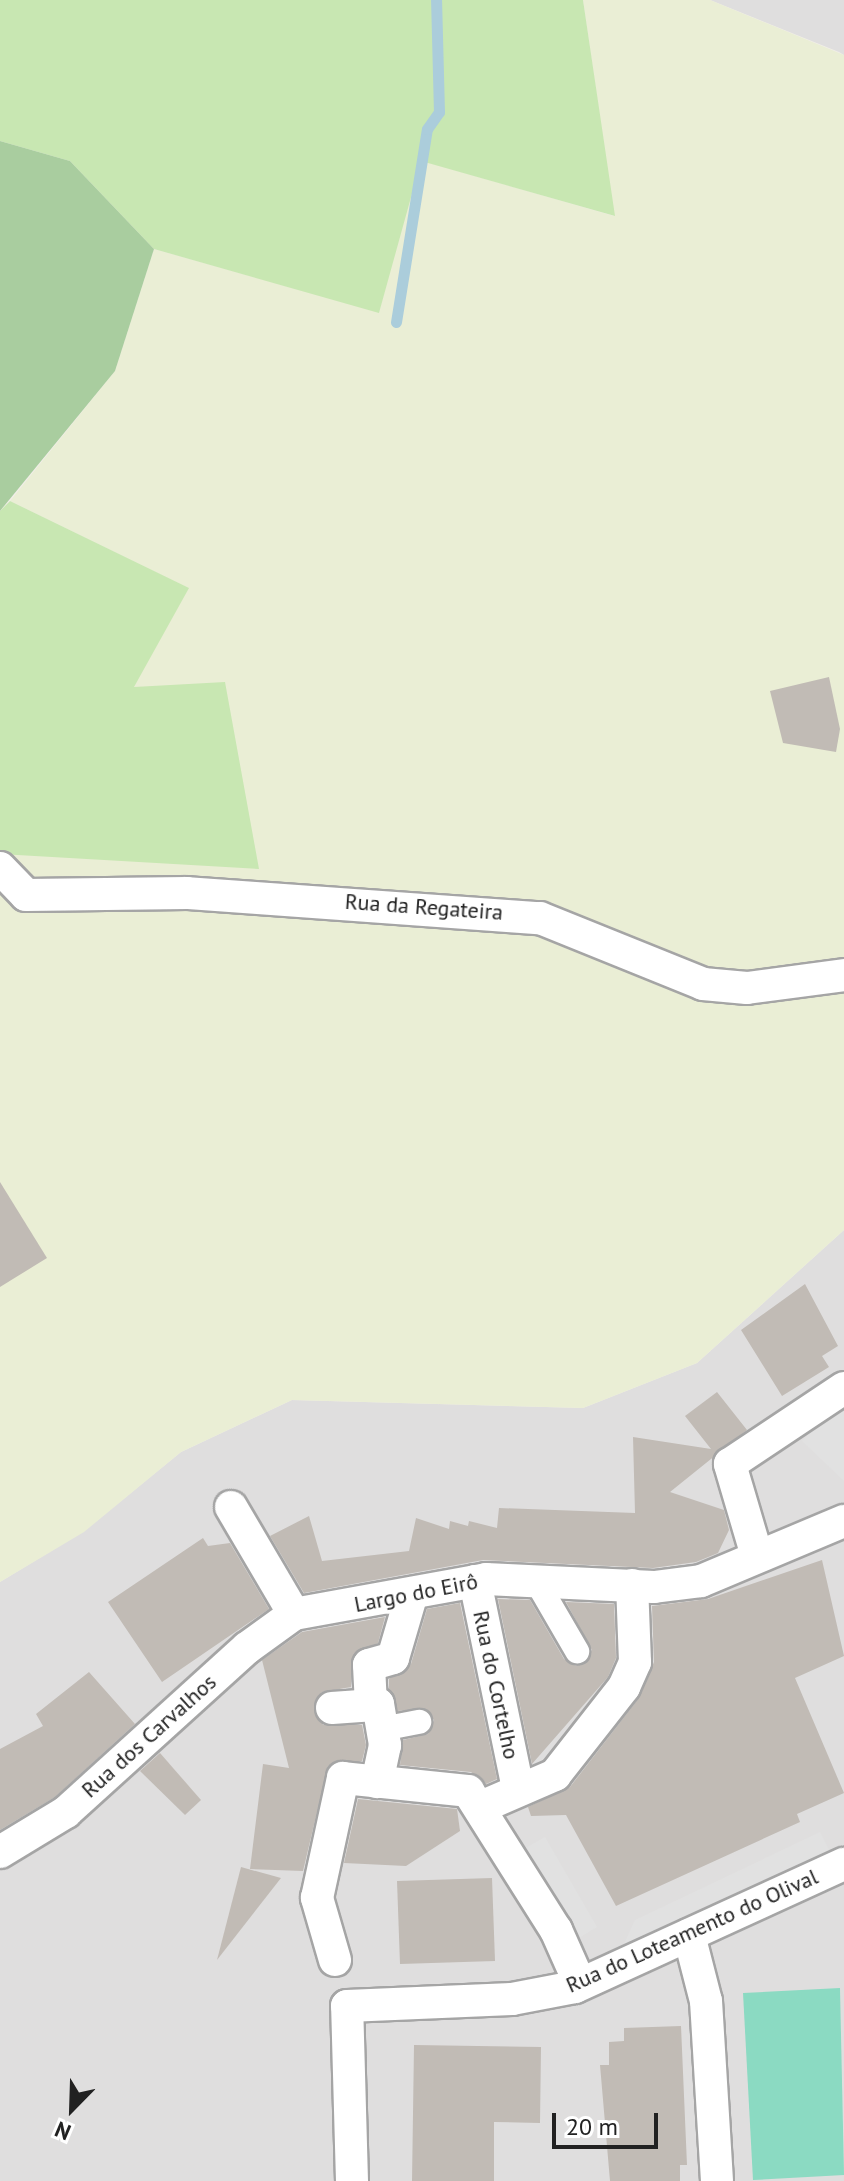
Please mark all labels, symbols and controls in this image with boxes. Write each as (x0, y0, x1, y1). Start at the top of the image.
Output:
street label: Rua da Regateira (344, 888, 504, 926)
street label: Largo do Eirô (352, 1568, 480, 1618)
street label: Rua do Cortelho (467, 1608, 525, 1762)
street label: Rua dos Carvalhos (76, 1669, 222, 1803)
street label: Rua do Loteamento do Olival (562, 1863, 822, 1999)
north arrow (32, 2069, 112, 2149)
scale bar (556, 2097, 662, 2147)
text: 20 m (566, 2111, 618, 2142)
text: N (50, 2115, 75, 2147)

